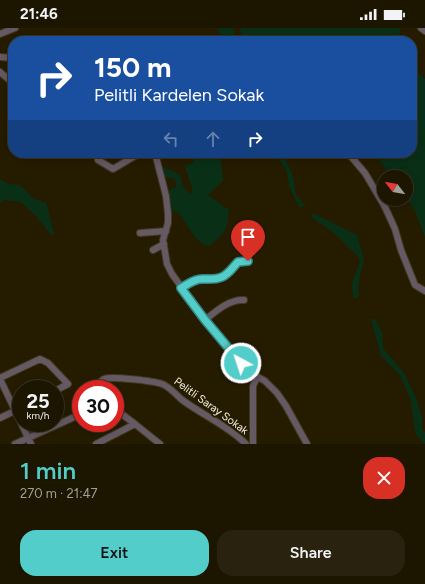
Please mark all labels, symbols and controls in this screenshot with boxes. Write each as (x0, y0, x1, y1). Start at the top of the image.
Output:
text: 21:46 (20, 5, 58, 23)
text: 150 m (94, 50, 171, 84)
icon: right (28, 52, 80, 104)
text: Pelitli Kardelen Sokak (94, 84, 264, 106)
icon: left (160, 128, 182, 150)
icon: ahead (202, 128, 224, 150)
icon: right (244, 128, 266, 150)
north arrow (377, 170, 413, 206)
map controls (377, 170, 413, 206)
pin (231, 220, 265, 261)
icon: arrive (237, 226, 259, 248)
position arrow (220, 342, 262, 384)
street label: Pelitli Saray Sokak (171, 375, 251, 438)
speed limit sign: 30 (72, 380, 124, 432)
text: 25 (26, 389, 50, 413)
text: km/h (27, 409, 49, 422)
text: 1 min (20, 456, 76, 485)
button: close (363, 457, 405, 499)
text: 270 m · 21:47 (20, 486, 98, 501)
button: Exit (20, 530, 209, 576)
button: Share (217, 530, 405, 576)

